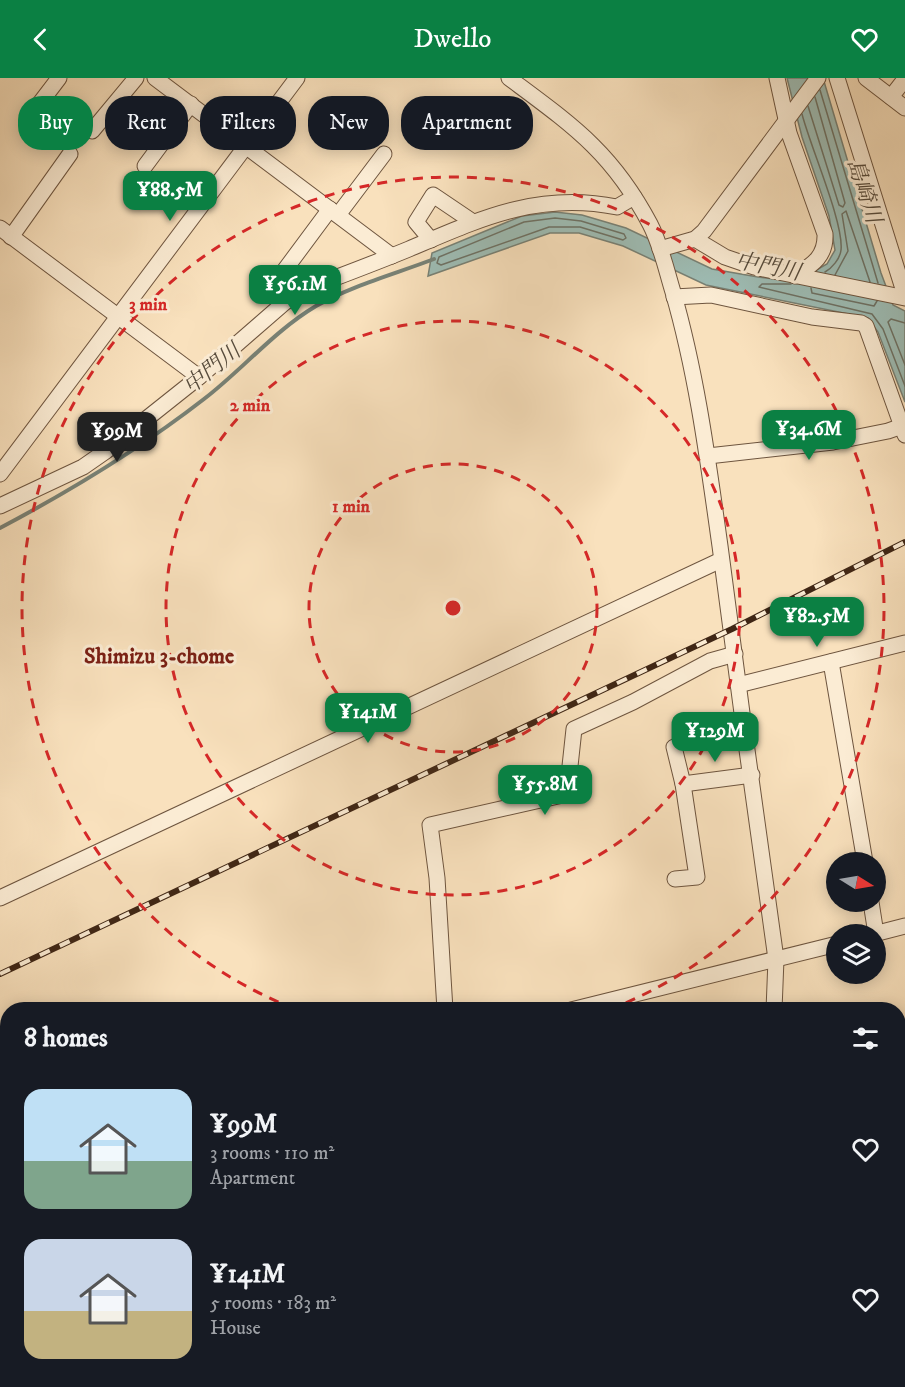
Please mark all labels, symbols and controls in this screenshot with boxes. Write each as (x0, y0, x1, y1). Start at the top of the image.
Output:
text: Dwello (414, 22, 491, 56)
icon: back (24, 23, 57, 56)
icon: heart (848, 23, 881, 56)
chip: Buy (18, 96, 93, 150)
chip: Rent (105, 96, 188, 150)
chip: Filters (200, 96, 296, 150)
chip: New (308, 96, 389, 150)
chip: Apartment (401, 96, 533, 150)
water label: 島崎川 (841, 155, 888, 228)
pin: ¥88.5M (121, 171, 219, 222)
text: ¥88.5M (137, 178, 203, 203)
water label: 中門川 (733, 247, 805, 287)
pin: ¥56.1M (246, 265, 344, 316)
text: ¥56.1M (263, 272, 327, 297)
text: 3 min (129, 294, 168, 316)
water label: 中門川 (178, 336, 248, 400)
text: 2 min (230, 395, 271, 417)
pin: ¥34.6M (760, 410, 858, 461)
pin: ¥99M (81, 412, 153, 463)
text: ¥34.6M (776, 417, 842, 442)
text: ¥99M (91, 419, 143, 444)
text: 1 min (332, 496, 371, 518)
pin: ¥82.5M (768, 597, 866, 648)
centre of rings (443, 598, 463, 618)
text: ¥82.5M (784, 604, 850, 629)
district label: Shimizu 3-chome (84, 643, 234, 670)
pin: ¥141M (326, 693, 410, 744)
text: ¥141M (339, 700, 397, 725)
pin: ¥129M (673, 712, 757, 763)
text: ¥129M (686, 719, 744, 744)
pin: ¥55.8M (496, 765, 594, 816)
text: ¥55.8M (512, 772, 578, 797)
north arrow (826, 852, 886, 912)
map controls (826, 852, 886, 984)
button: layers (826, 924, 886, 984)
text: 8 homes (24, 1022, 108, 1055)
icon: filters (849, 1022, 882, 1055)
text: ¥99M (210, 1108, 277, 1141)
icon: home (72, 1113, 144, 1185)
icon: heart (849, 1133, 882, 1166)
text: 3 rooms · 110 m² (210, 1141, 334, 1166)
text: Apartment (210, 1166, 295, 1191)
text: ¥141M (210, 1258, 285, 1291)
icon: home (72, 1263, 144, 1335)
icon: heart (849, 1283, 882, 1316)
text: 5 rooms · 183 m² (210, 1291, 336, 1316)
text: House (210, 1316, 261, 1341)

